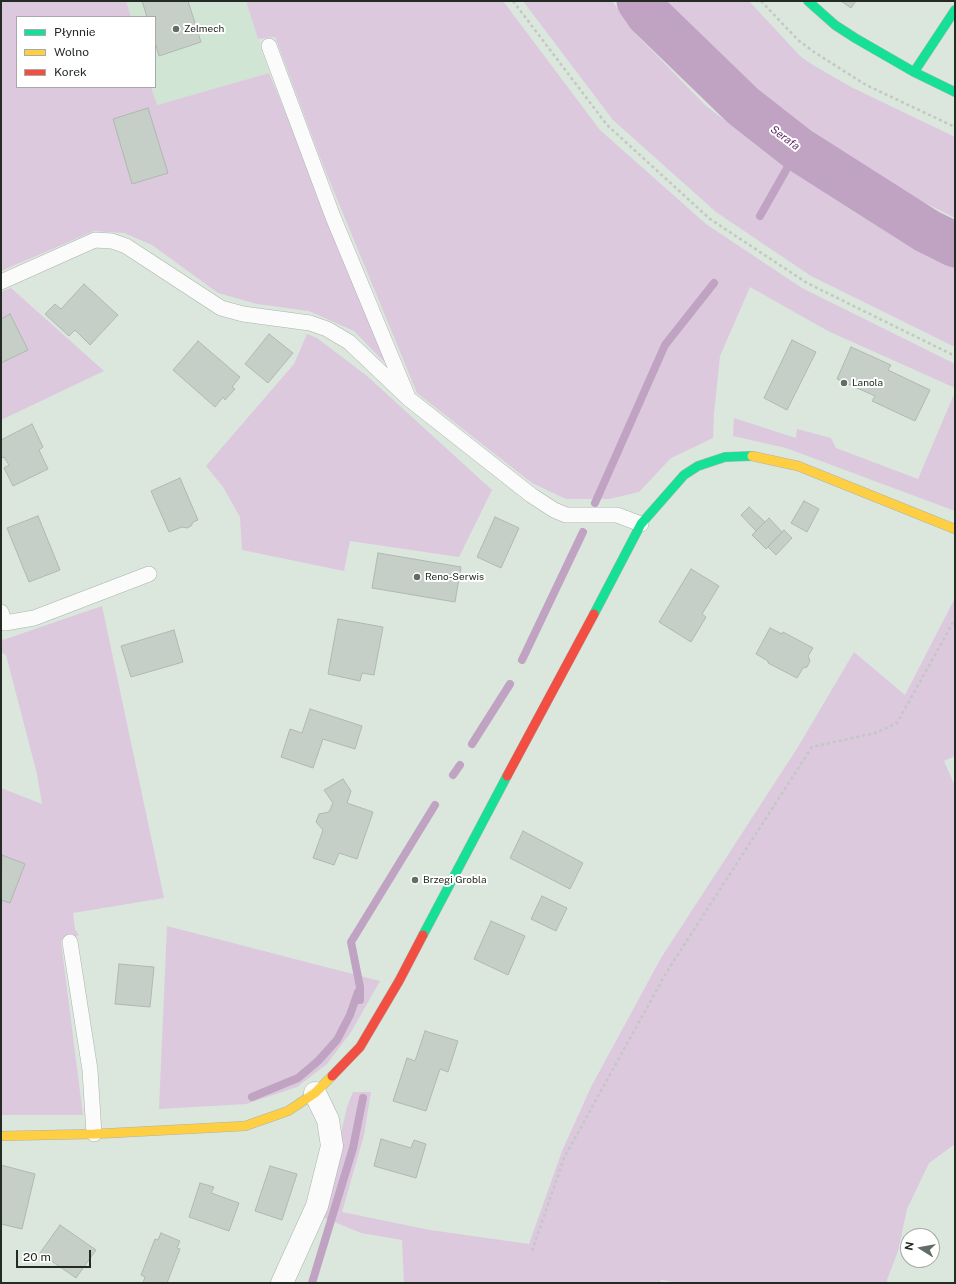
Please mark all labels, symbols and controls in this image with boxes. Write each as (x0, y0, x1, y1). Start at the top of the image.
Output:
legend (16, 16, 156, 88)
place label: Zelmech (184, 23, 224, 35)
marker: Zelmech (171, 24, 181, 34)
text: Płynnie (54, 25, 96, 39)
text: Wolno (54, 45, 89, 59)
text: Korek (54, 65, 87, 79)
water label: Serafa (768, 123, 802, 153)
place label: Lanola (852, 377, 883, 389)
marker: Lanola (839, 378, 849, 388)
place label: Reno-Serwis (425, 571, 484, 583)
marker: Reno-Serwis (412, 572, 422, 582)
place label: Brzegi Grobla (423, 874, 487, 886)
marker: Brzegi Grobla (410, 875, 420, 885)
north arrow (900, 1228, 940, 1268)
text: N (902, 1241, 916, 1251)
scale bar (18, 1242, 93, 1268)
text: 20 m (23, 1250, 51, 1264)

